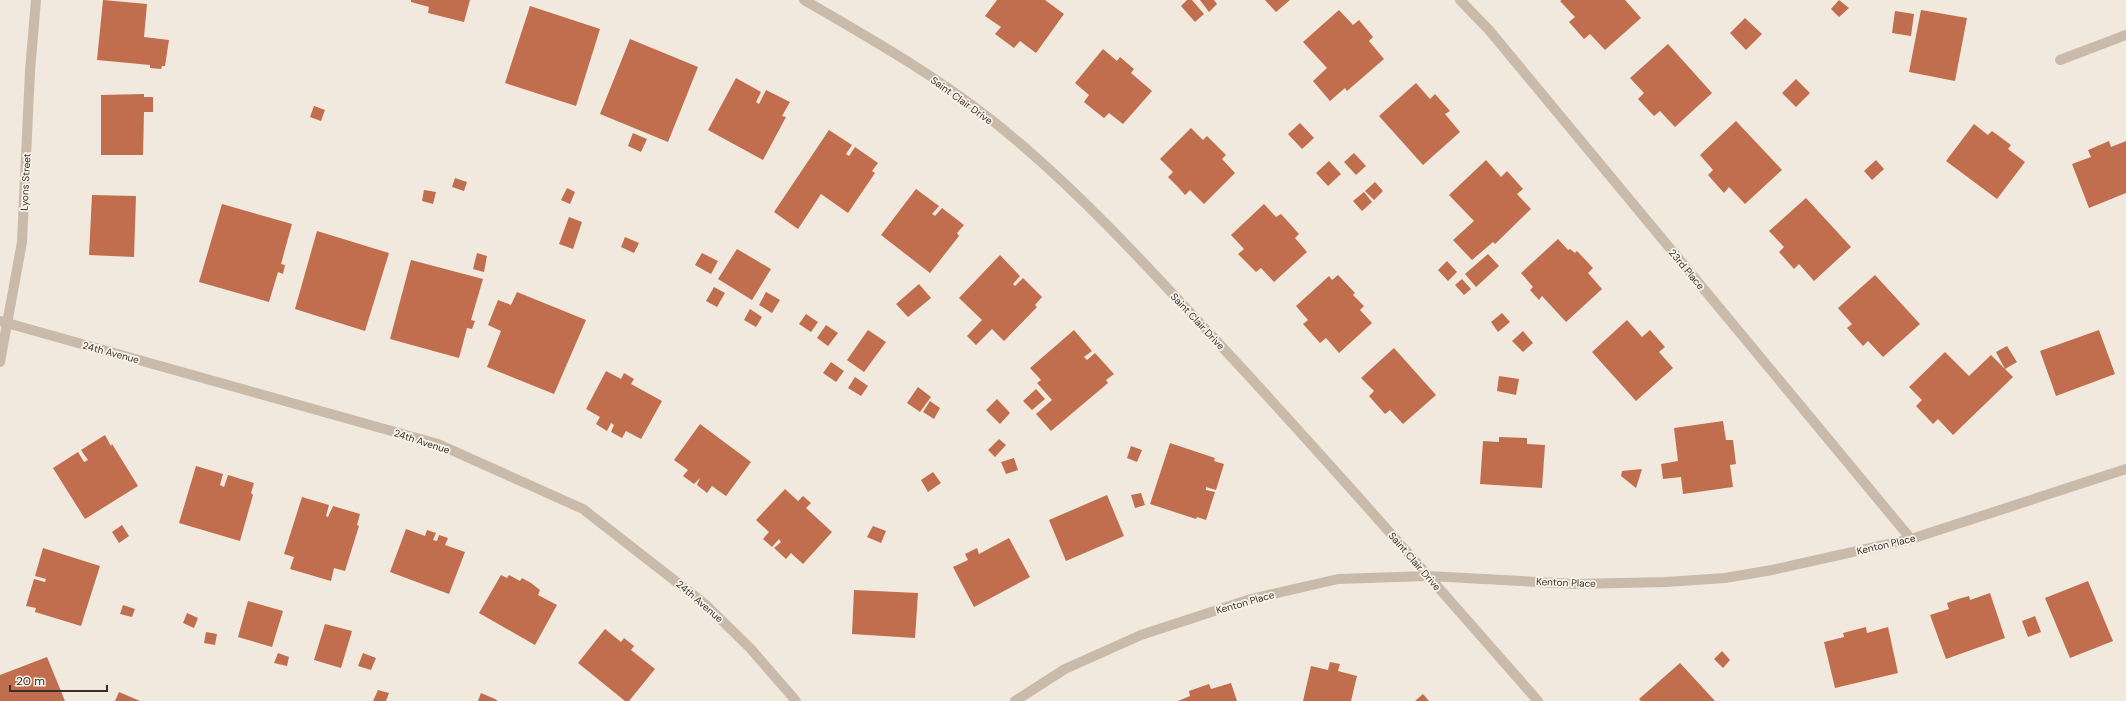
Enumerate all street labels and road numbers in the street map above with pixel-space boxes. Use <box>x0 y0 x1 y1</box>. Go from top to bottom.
street label: Saint Clair Drive <box>928 74 995 127</box>
street label: Lyons Street <box>18 153 33 211</box>
street label: 23rd Place <box>1666 246 1708 293</box>
street label: Saint Clair Drive <box>1168 290 1228 353</box>
street label: 24th Avenue <box>81 339 141 366</box>
street label: 24th Avenue <box>392 426 452 457</box>
street label: Saint Clair Drive <box>1386 529 1444 593</box>
street label: Kenton Place <box>1855 531 1917 558</box>
street label: Kenton Place <box>1536 575 1596 590</box>
street label: 24th Avenue <box>674 577 726 626</box>
street label: Kenton Place <box>1215 588 1276 617</box>

